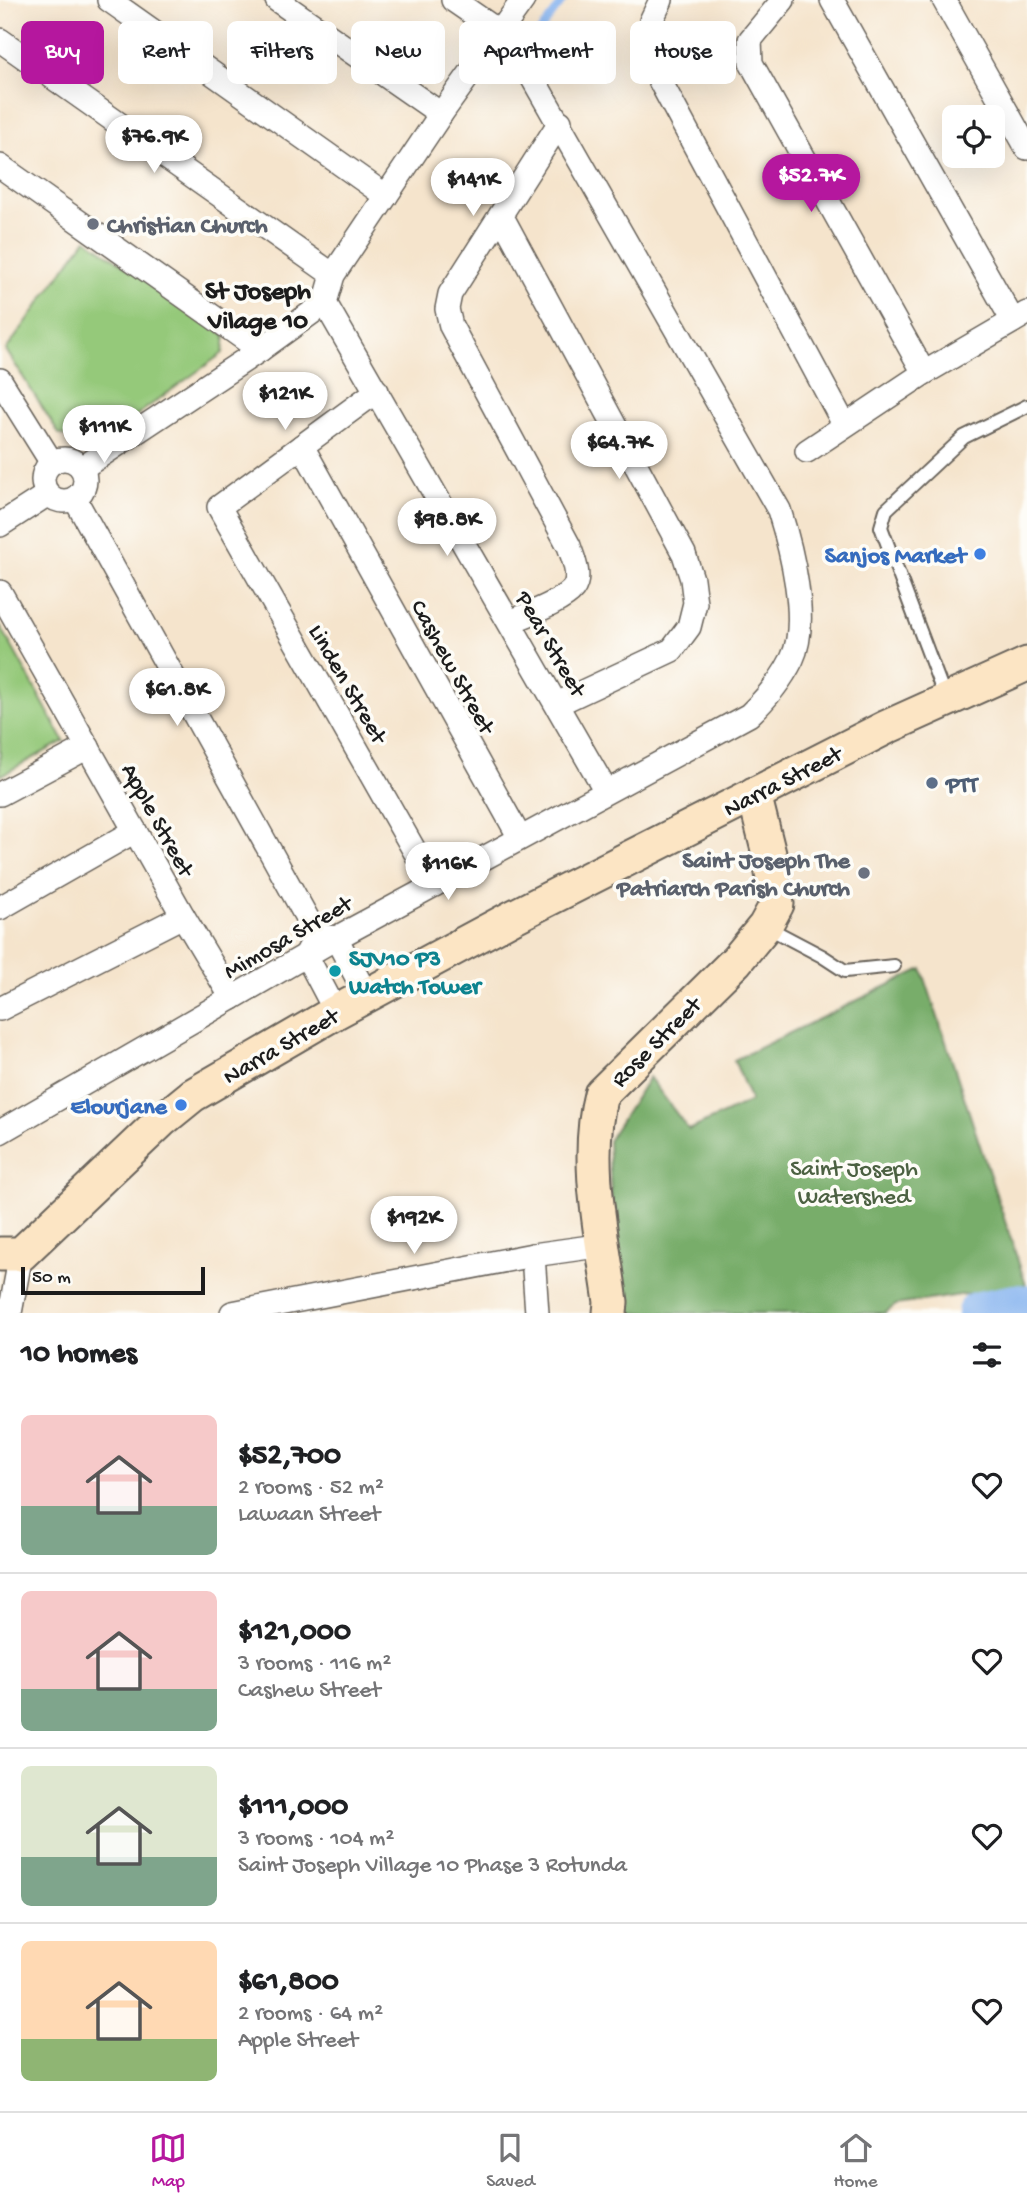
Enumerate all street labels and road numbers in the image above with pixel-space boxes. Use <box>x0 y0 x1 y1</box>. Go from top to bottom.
street label: Pear Street <box>507 586 592 705</box>
street label: Cashew Street <box>402 596 501 742</box>
street label: Linden Street <box>300 620 393 751</box>
street label: Narra Street <box>720 740 850 825</box>
street label: Apple Street <box>113 759 200 884</box>
street label: Mimosa Street <box>219 890 360 987</box>
street label: Rose Street <box>606 991 710 1095</box>
street label: Narra Street <box>219 1002 347 1093</box>

